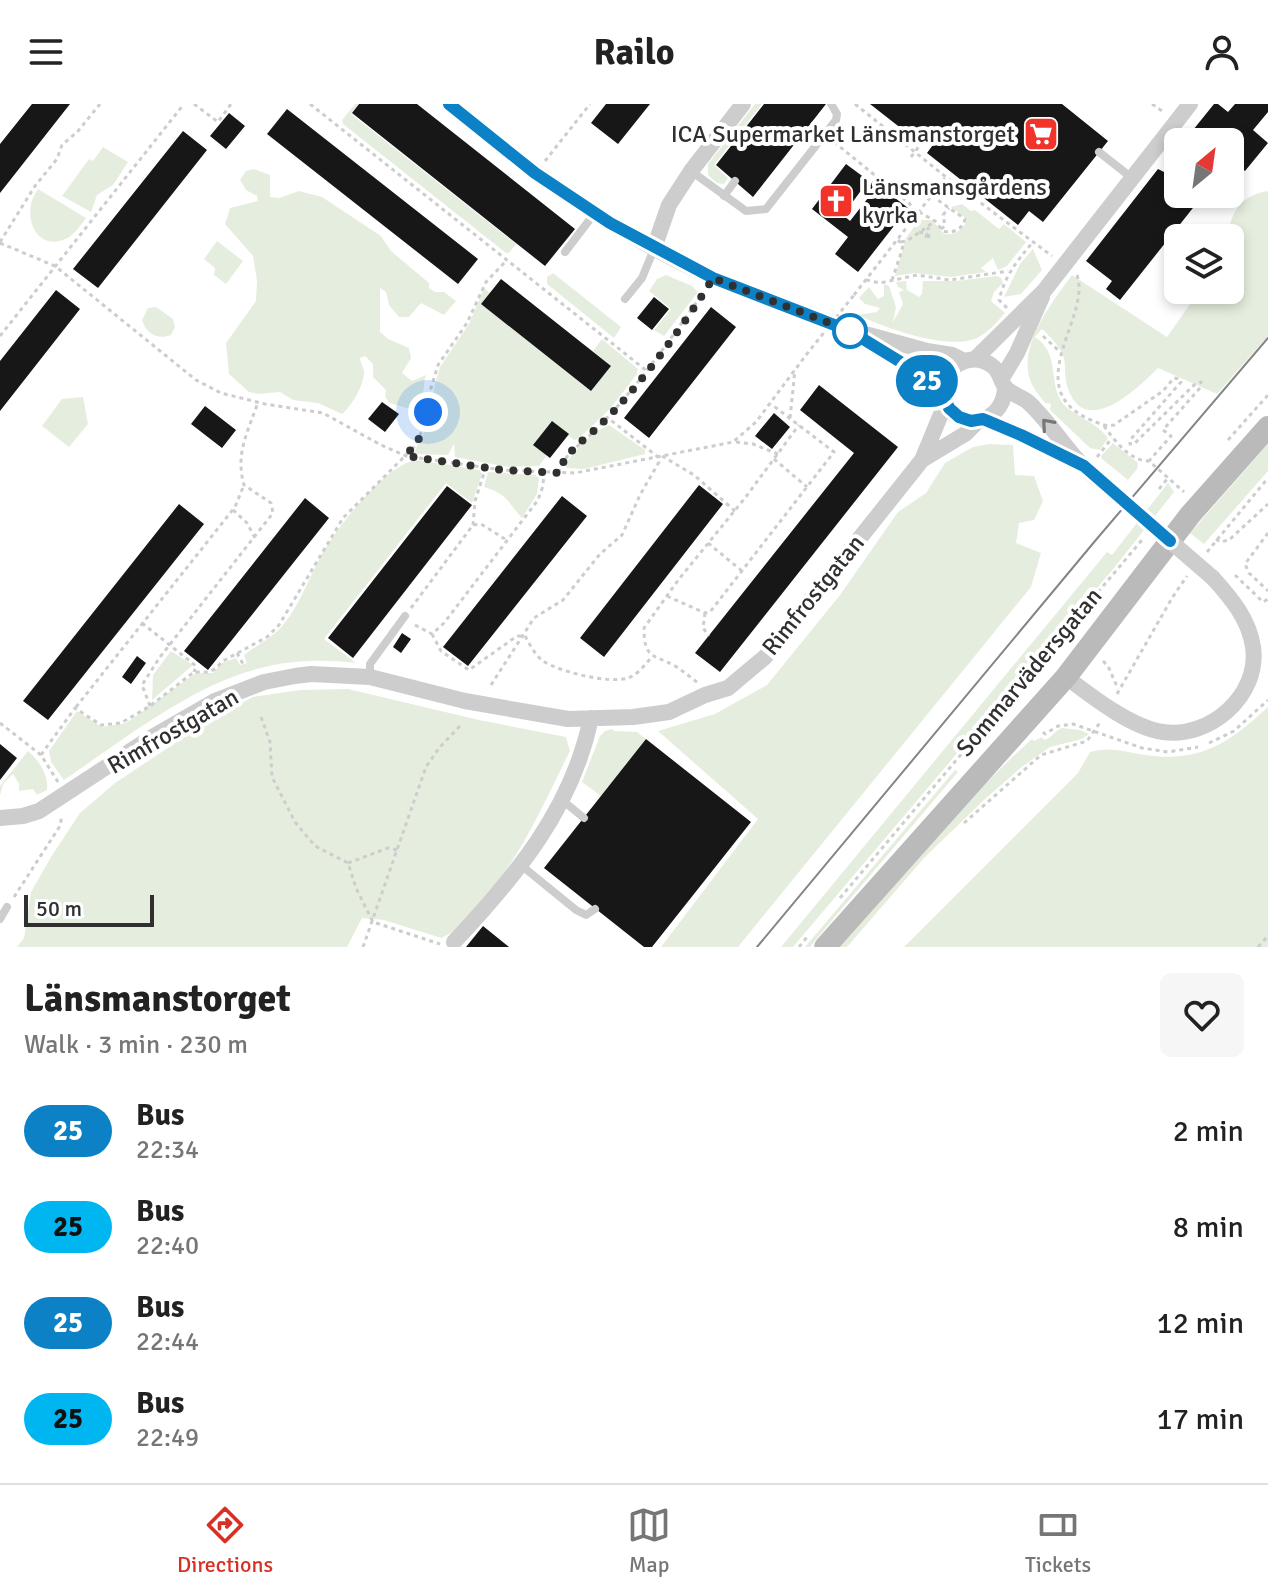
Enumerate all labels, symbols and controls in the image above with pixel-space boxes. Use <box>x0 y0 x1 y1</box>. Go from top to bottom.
icon: menu <box>24 30 68 74</box>
text: Railo <box>594 30 674 75</box>
icon: person <box>1200 30 1244 74</box>
supermarket icon: ICA Supermarket Länsmanstorget <box>1022 115 1060 153</box>
place label: ICA Supermarket Länsmanstorget <box>671 119 1015 149</box>
north arrow <box>1164 128 1244 208</box>
map controls <box>1164 128 1244 304</box>
place label: Länsmansgårdens kyrka <box>862 172 1047 230</box>
church icon: Länsmansgårdens kyrka <box>817 182 855 220</box>
button: layers <box>1164 224 1244 304</box>
unlabelled marker <box>833 314 867 348</box>
line badge: 25 <box>891 355 963 407</box>
text: 25 <box>912 364 942 398</box>
your location <box>408 392 448 432</box>
one-way arrow <box>1042 418 1057 433</box>
street label: Rimfrostgatan <box>755 529 871 661</box>
street label: Sommarvädersgatan <box>950 582 1108 762</box>
street label: Rimfrostgatan <box>102 681 244 781</box>
scale bar <box>24 891 154 927</box>
text: 50 m <box>36 895 82 922</box>
button: heart <box>1160 973 1244 1057</box>
text: Länsmanstorget <box>24 975 291 1022</box>
text: Walk · 3 min · 230 m <box>24 1029 248 1061</box>
text: Bus <box>136 1097 184 1134</box>
text: 2 min <box>1173 1113 1244 1150</box>
text: 25 <box>53 1114 83 1148</box>
text: 22:34 <box>136 1134 199 1166</box>
text: Bus <box>136 1193 184 1230</box>
text: 8 min <box>1173 1209 1244 1246</box>
text: 25 <box>53 1210 83 1244</box>
text: 22:40 <box>136 1230 199 1262</box>
text: Bus <box>136 1289 184 1326</box>
text: 12 min <box>1157 1305 1244 1342</box>
text: 25 <box>53 1306 83 1340</box>
text: 22:44 <box>136 1326 199 1358</box>
text: Bus <box>136 1385 184 1422</box>
text: 17 min <box>1157 1401 1244 1438</box>
text: 25 <box>53 1402 83 1436</box>
text: 22:49 <box>136 1422 199 1454</box>
tab: Directions <box>177 1503 273 1578</box>
tab: Map <box>627 1503 671 1578</box>
tab: Tickets <box>1025 1503 1091 1578</box>

